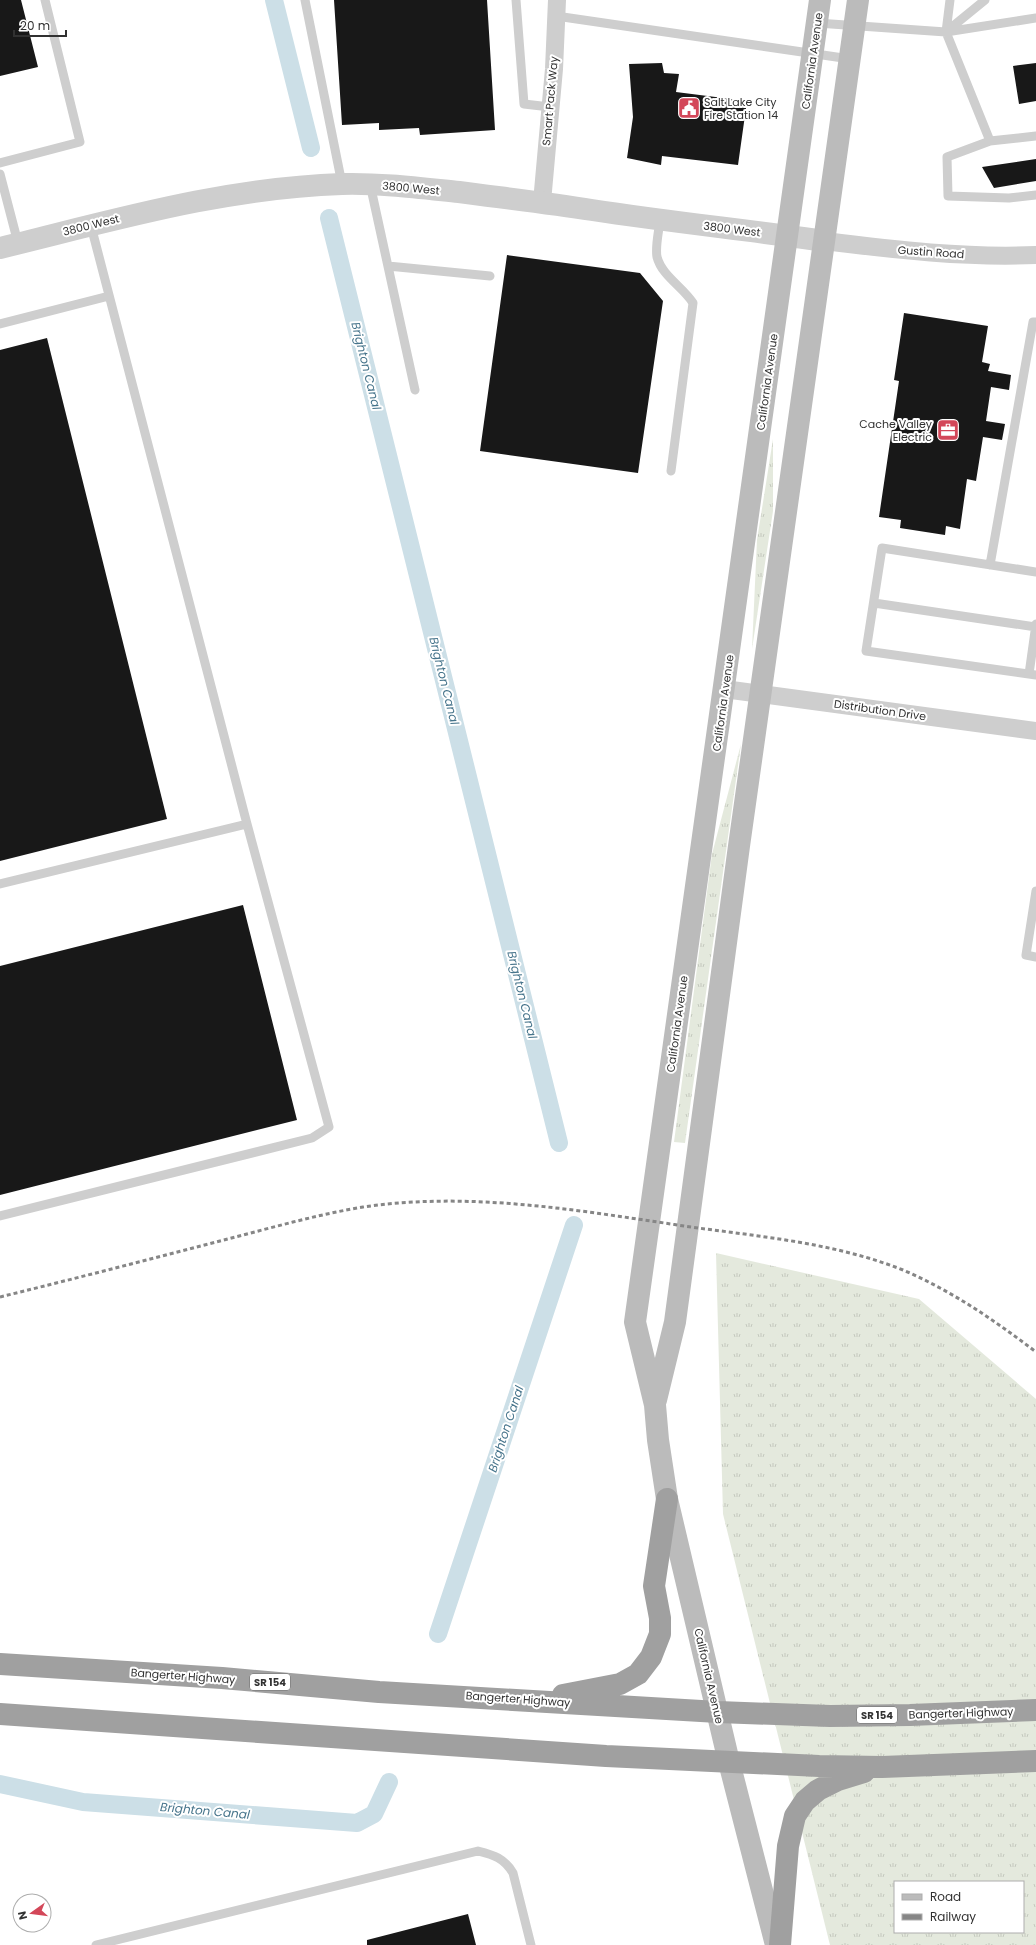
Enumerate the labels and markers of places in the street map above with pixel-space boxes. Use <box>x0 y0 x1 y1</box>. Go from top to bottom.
place label: Salt Lake City Fire Station 14 <box>704 94 778 123</box>
public building icon: Salt Lake City Fire Station 14 <box>676 95 702 121</box>
place label: Cache Valley Electric <box>859 416 933 445</box>
office icon: Cache Valley Electric <box>935 417 961 443</box>

